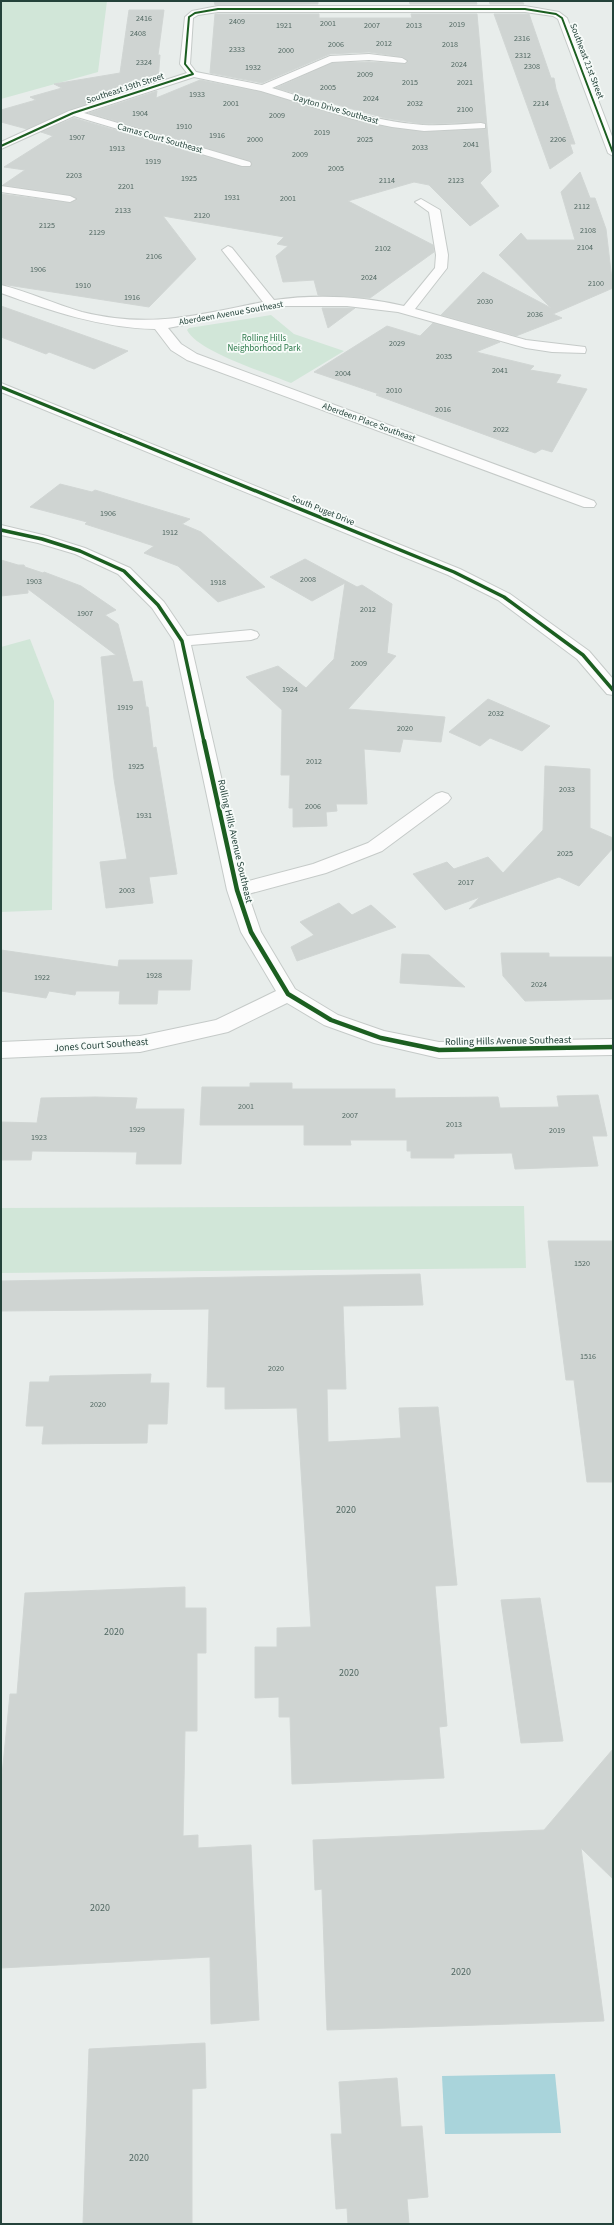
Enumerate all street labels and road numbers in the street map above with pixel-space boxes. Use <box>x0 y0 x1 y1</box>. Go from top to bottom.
street label: Southeast 21st Street <box>566 22 607 101</box>
street label: Southeast 19th Street <box>85 70 166 107</box>
street label: Dayton Drive Southeast <box>292 91 380 128</box>
street label: Camas Court Southeast <box>116 120 204 157</box>
street label: Aberdeen Avenue Southeast <box>178 298 284 329</box>
street label: Aberdeen Place Southeast <box>320 400 417 445</box>
street label: South Puget Drive <box>289 492 357 529</box>
street label: Rolling Hills Avenue Southeast <box>214 778 256 905</box>
street label: Rolling Hills Avenue Southeast <box>445 1033 572 1049</box>
street label: Jones Court Southeast <box>53 1035 149 1055</box>

